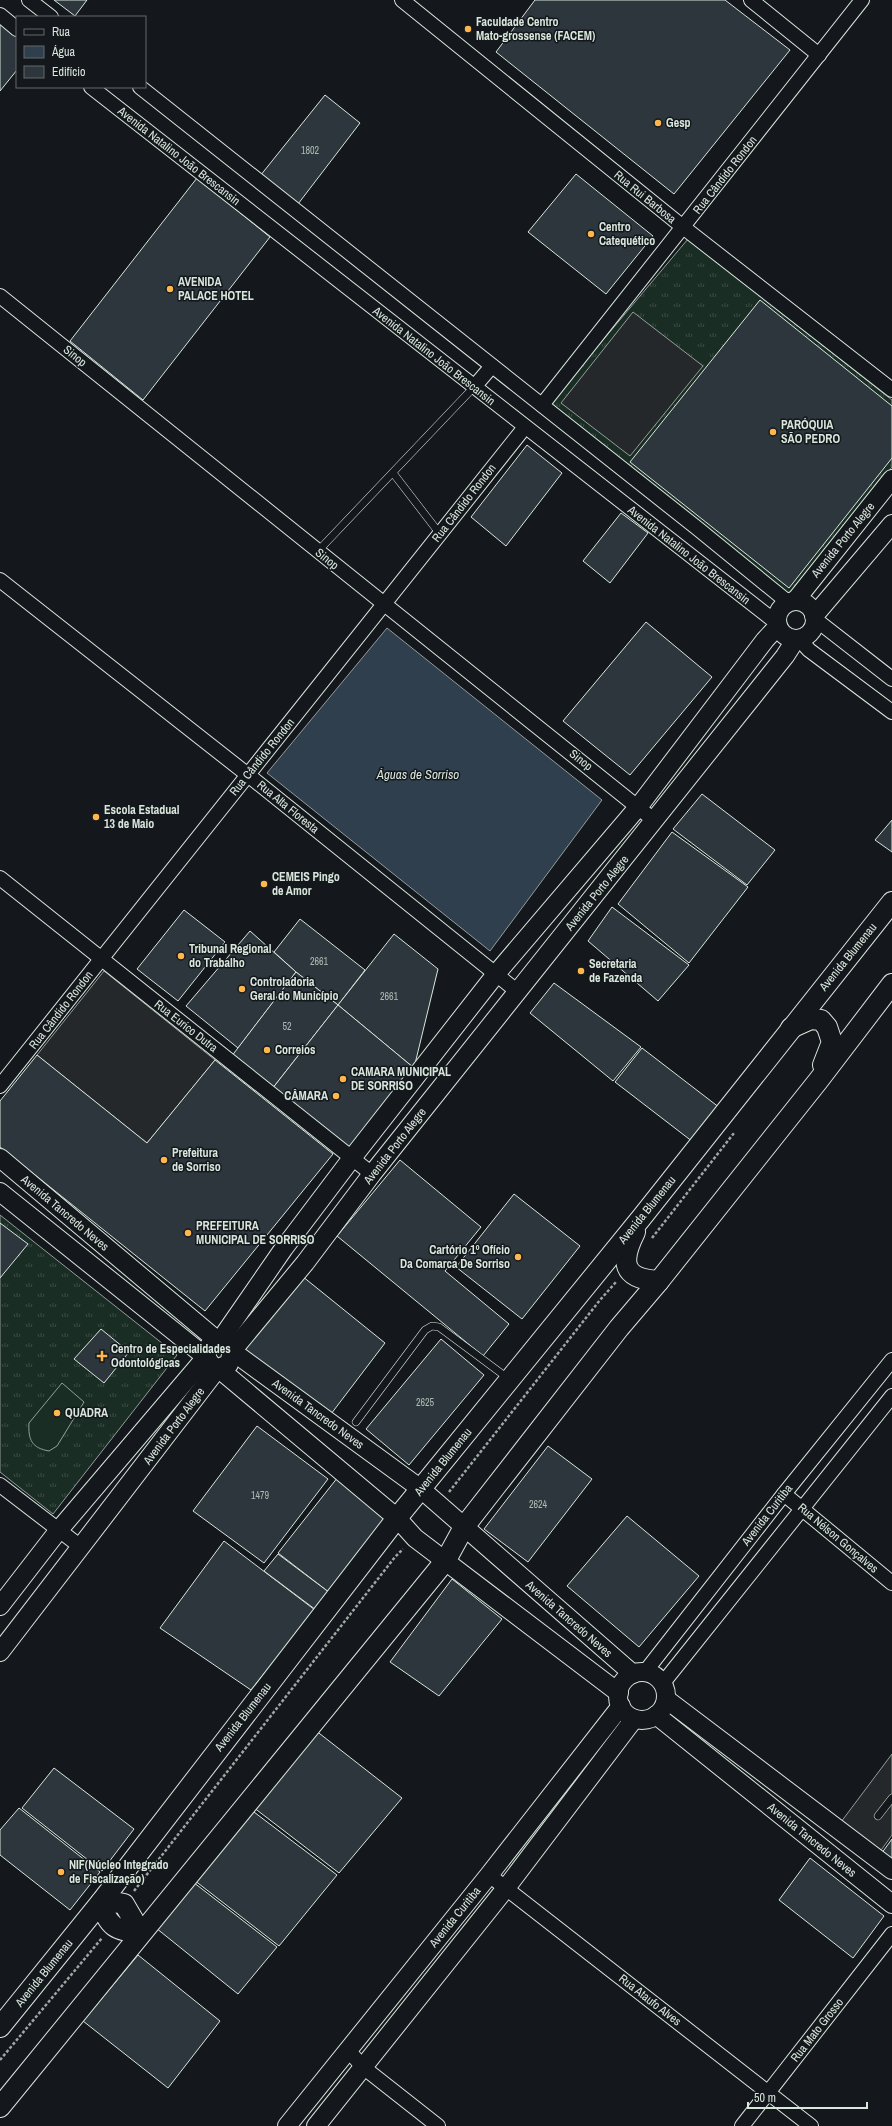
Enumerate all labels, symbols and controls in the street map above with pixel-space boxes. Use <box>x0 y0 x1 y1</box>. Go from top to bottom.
place label: Faculdade Centro Mato-grossense (FACEM) <box>476 14 595 44</box>
legend <box>16 16 146 88</box>
text: Rua <box>52 24 71 40</box>
marker: Faculdade Centro Mato-grossense (FACEM) <box>463 24 473 34</box>
text: Água <box>51 44 76 60</box>
text: Edifício <box>52 64 85 80</box>
street label: Avenida Natalino João Brescansin <box>114 102 244 209</box>
place label: Gesp <box>666 115 691 131</box>
marker: Gesp <box>653 118 663 128</box>
street label: Rua Cândido Rondon <box>689 133 761 217</box>
house number: 1802 <box>301 144 320 157</box>
street label: Rua Rui Barbosa <box>611 167 680 227</box>
place label: Centro Catequético <box>599 219 655 249</box>
marker: Centro Catequético <box>586 229 596 239</box>
place label: AVENIDA PALACE HOTEL <box>178 274 254 304</box>
marker: AVENIDA PALACE HOTEL <box>165 284 175 294</box>
street label: Avenida Natalino João Brescansin <box>369 302 499 409</box>
street label: Sinop <box>60 342 90 370</box>
place label: PARÓQUIA SÃO PEDRO <box>781 417 840 447</box>
marker: PARÓQUIA SÃO PEDRO <box>768 427 778 437</box>
street label: Rua Cândido Rondon <box>428 461 500 545</box>
street label: Avenida Porto Alegre <box>807 499 878 582</box>
street label: Avenida Natalino João Brescansin <box>624 501 754 608</box>
street label: Sinop <box>312 545 342 573</box>
street label: Rua Cândido Rondon <box>226 715 298 799</box>
street label: Sinop <box>566 746 596 774</box>
water label: Águas de Sorriso <box>376 766 459 783</box>
street label: Rua Alta Floresta <box>254 777 323 837</box>
place label: Escola Estadual 13 de Maio <box>104 802 180 832</box>
marker: Escola Estadual 13 de Maio <box>91 812 101 822</box>
street label: Avenida Porto Alegre <box>561 852 632 935</box>
place label: CEMEIS Pingo de Amor <box>272 869 340 899</box>
marker: CEMEIS Pingo de Amor <box>259 879 269 889</box>
street label: Avenida Blumenau <box>815 920 880 995</box>
place label: Tribunal Regional do Trabalho <box>189 941 272 971</box>
marker: Tribunal Regional do Trabalho <box>176 951 186 961</box>
house number: 2661 <box>310 955 329 968</box>
place label: Secretaria de Fazenda <box>589 956 643 986</box>
marker: Secretaria de Fazenda <box>576 966 586 976</box>
street label: Rua Cândido Rondon <box>25 968 97 1052</box>
place label: Controladoria Geral do Município <box>250 974 339 1004</box>
marker: Controladoria Geral do Município <box>237 984 247 994</box>
house number: 2661 <box>380 990 399 1003</box>
street label: Rua Eurico Dutra <box>151 996 221 1056</box>
house number: 52 <box>282 1020 292 1033</box>
place label: Correios <box>275 1042 316 1058</box>
marker: Correios <box>262 1045 272 1055</box>
place label: CAMARA MUNICIPAL DE SORRISO <box>351 1064 451 1094</box>
marker: CAMARA MUNICIPAL DE SORRISO <box>338 1074 348 1084</box>
place label: CÂMARA <box>284 1088 329 1104</box>
marker: CÂMARA <box>331 1091 341 1101</box>
street label: Avenida Porto Alegre <box>360 1104 430 1188</box>
place label: Prefeitura de Sorriso <box>172 1145 221 1175</box>
marker: Prefeitura de Sorriso <box>159 1155 169 1165</box>
street label: Avenida Tancredo Neves <box>17 1171 112 1254</box>
street label: Avenida Blumenau <box>614 1173 679 1248</box>
place label: PREFEITURA MUNICIPAL DE SORRISO <box>196 1218 315 1248</box>
marker: PREFEITURA MUNICIPAL DE SORRISO <box>183 1228 193 1238</box>
place label: Cartório 1º Ofício Da Comarca De Sorriso <box>400 1242 510 1272</box>
marker: Cartório 1º Ofício Da Comarca De Sorriso <box>513 1252 523 1262</box>
place label: Centro de Especialidades Odontológicas <box>111 1341 231 1371</box>
marker: Centro de Especialidades Odontológicas <box>96 1350 108 1362</box>
street label: Avenida Tancredo Neves <box>268 1375 367 1453</box>
street label: Avenida Porto Alegre <box>139 1384 208 1469</box>
house number: 2625 <box>416 1396 435 1409</box>
place label: QUADRA <box>65 1405 109 1421</box>
marker: QUADRA <box>52 1408 62 1418</box>
street label: Avenida Blumenau <box>410 1425 475 1500</box>
street label: Avenida Curitiba <box>737 1481 796 1550</box>
house number: 1479 <box>251 1489 270 1502</box>
house number: 2624 <box>529 1498 548 1511</box>
street label: Rua Nélson Gonçalves <box>794 1500 882 1577</box>
street label: Avenida Tancredo Neves <box>522 1576 616 1661</box>
street label: Avenida Blumenau <box>211 1679 275 1755</box>
street label: Avenida Tancredo Neves <box>764 1799 860 1881</box>
place label: NIF(Núcleo Integrado de Fiscalização) <box>69 1857 169 1887</box>
marker: NIF(Núcleo Integrado de Fiscalização) <box>56 1867 66 1877</box>
street label: Avenida Curitiba <box>425 1883 485 1951</box>
street label: Avenida Blumenau <box>11 1936 76 2011</box>
street label: Rua Ataufo Alves <box>616 1971 685 2029</box>
street label: Rua Mato Grosso <box>787 1995 847 2065</box>
scale bar <box>748 2084 867 2110</box>
text: 50 m <box>754 2090 776 2106</box>

